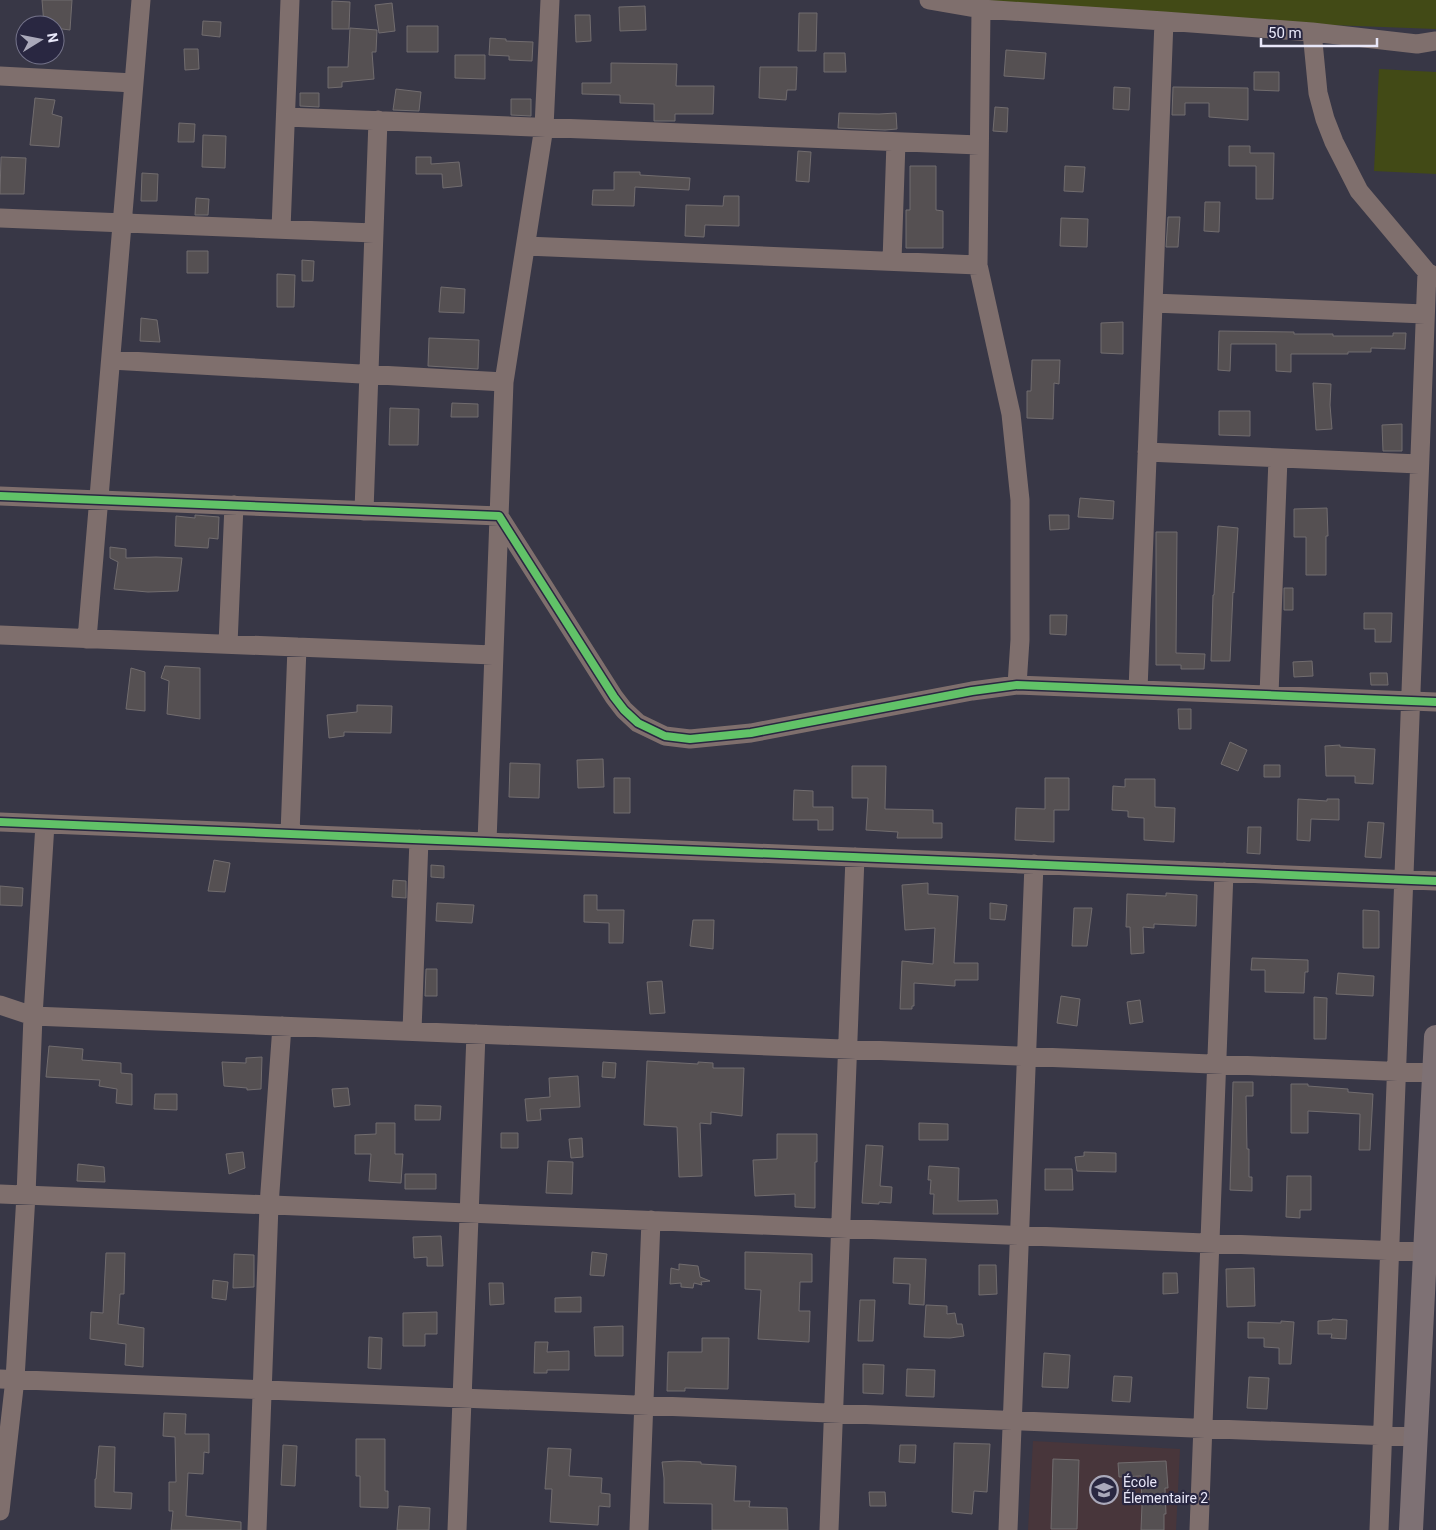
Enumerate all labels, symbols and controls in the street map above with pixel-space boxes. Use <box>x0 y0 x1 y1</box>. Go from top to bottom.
north arrow <box>15 15 65 65</box>
scale bar <box>1261 15 1377 47</box>
text: 50 m <box>1268 24 1302 42</box>
text: N <box>44 31 62 44</box>
place label: École Élementaire 2 <box>1123 1473 1208 1506</box>
school or university icon: École Élementaire 2 <box>1089 1475 1119 1505</box>

